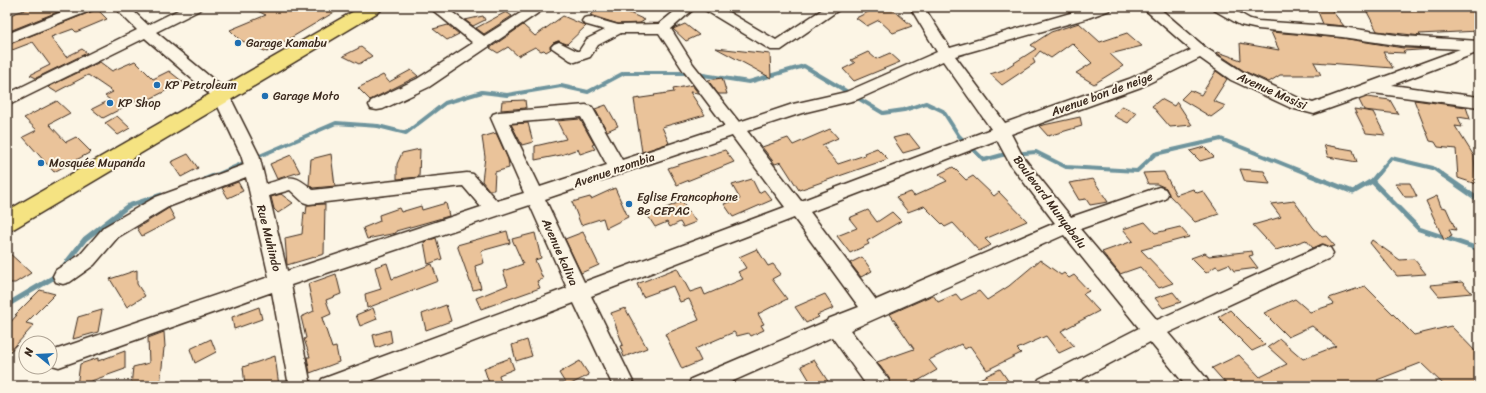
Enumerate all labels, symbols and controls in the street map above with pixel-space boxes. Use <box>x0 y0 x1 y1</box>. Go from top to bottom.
place label: Garage Kamabu <box>246 32 328 54</box>
marker: Garage Kamabu <box>233 38 243 48</box>
street label: Avenue bon de neige <box>1047 65 1156 123</box>
street label: Avenue Masisi <box>1233 65 1311 116</box>
place label: KP Petroleum <box>165 74 237 96</box>
marker: KP Petroleum <box>152 80 162 90</box>
place label: Garage Moto <box>273 85 339 107</box>
marker: Garage Moto <box>260 91 270 101</box>
place label: KP Shop <box>118 92 161 114</box>
marker: KP Shop <box>105 98 115 108</box>
street label: Avenue nzombia <box>569 146 658 195</box>
street label: Boulevard Munyabelu <box>1007 150 1093 254</box>
place label: Mosquée Mupanda <box>49 152 145 174</box>
marker: Mosquée Mupanda <box>36 158 46 168</box>
place label: Eglise Francophone 8e CEPAC <box>637 186 738 222</box>
marker: Eglise Francophone 8e CEPAC <box>624 199 634 209</box>
street label: Rue Muhindo <box>250 202 288 274</box>
street label: Avenue kaliva <box>535 214 585 289</box>
north arrow <box>18 335 58 375</box>
text: N <box>18 345 39 360</box>

